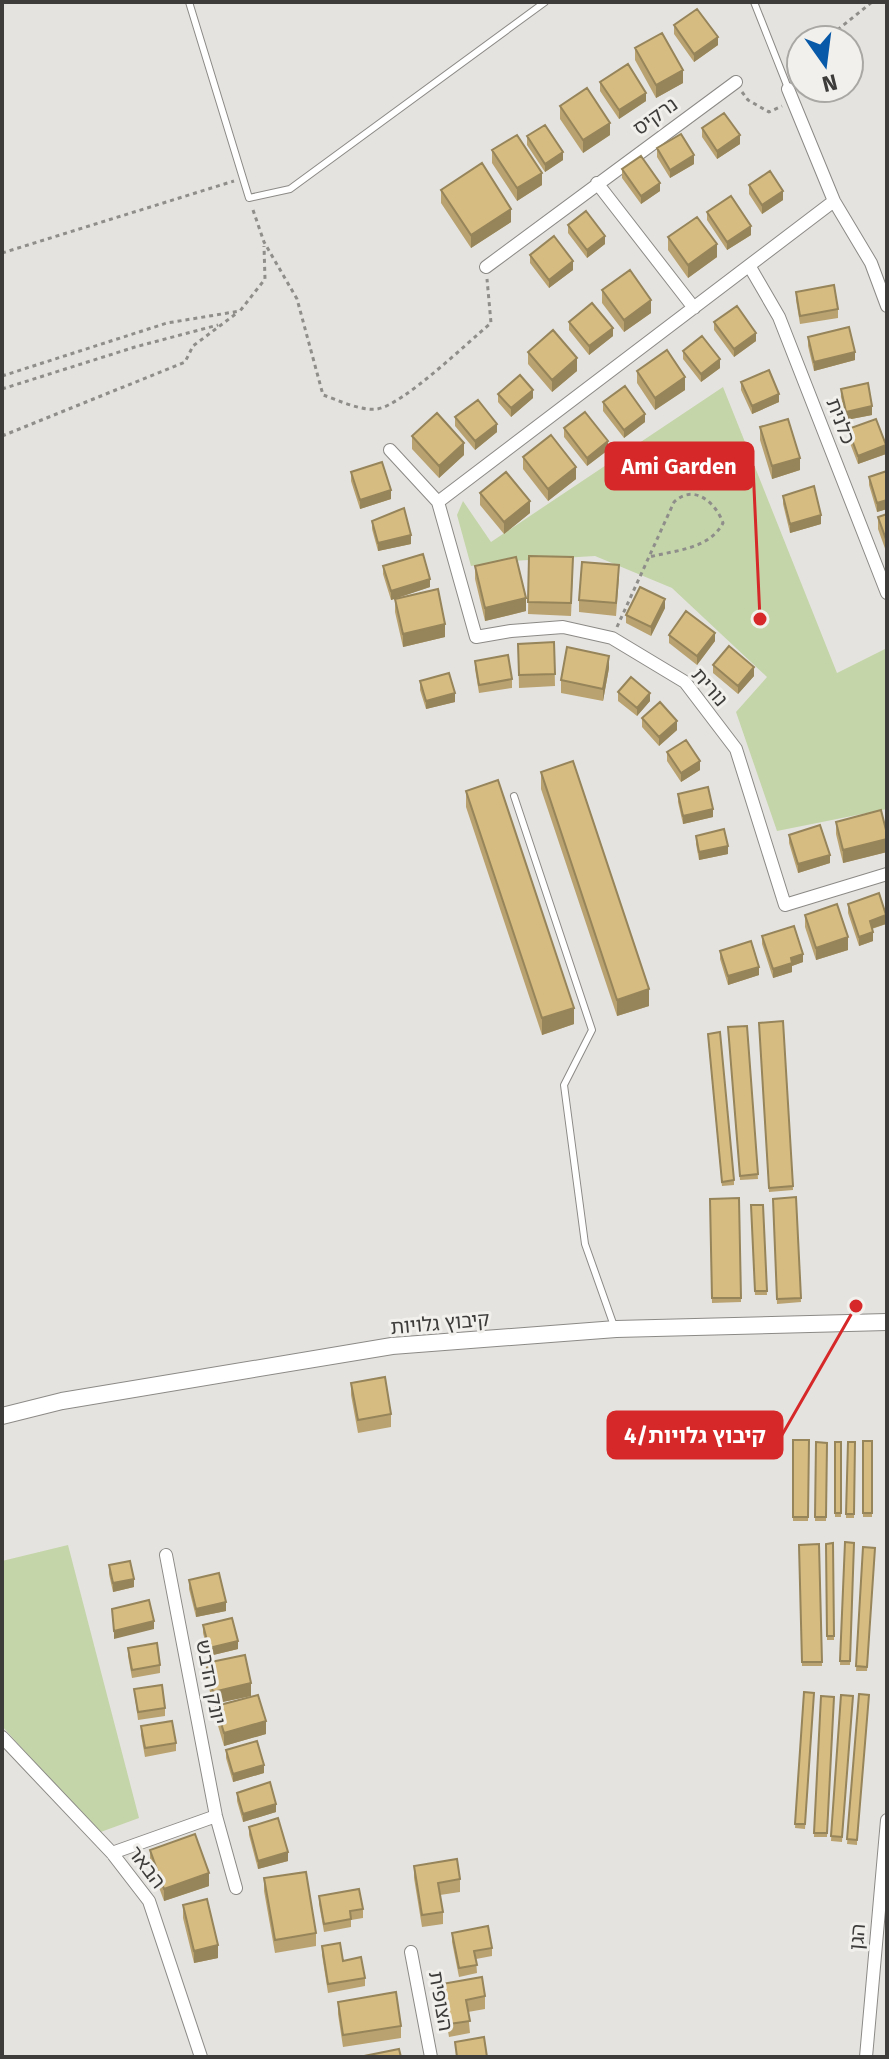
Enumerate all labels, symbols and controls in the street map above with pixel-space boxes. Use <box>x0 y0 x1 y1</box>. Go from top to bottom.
north arrow <box>785 24 865 104</box>
text: N <box>819 68 840 98</box>
street label: נרקיס <box>628 92 682 140</box>
street label: כלנית <box>821 395 861 447</box>
callout: Ami Garden <box>606 443 753 489</box>
text: Ami Garden <box>620 453 737 480</box>
street label: נורית <box>687 663 733 711</box>
street label: קיבוץ גלויות <box>389 1307 491 1339</box>
callout: קיבוץ גלויות/4 <box>608 1412 782 1458</box>
text: קיבוץ גלויות/4 <box>624 1422 766 1449</box>
street label: יונק הדבש <box>191 1638 231 1726</box>
street label: הבאר <box>123 1841 171 1893</box>
street label: הגן <box>844 1923 870 1951</box>
street label: הצופית <box>424 1969 458 2033</box>

